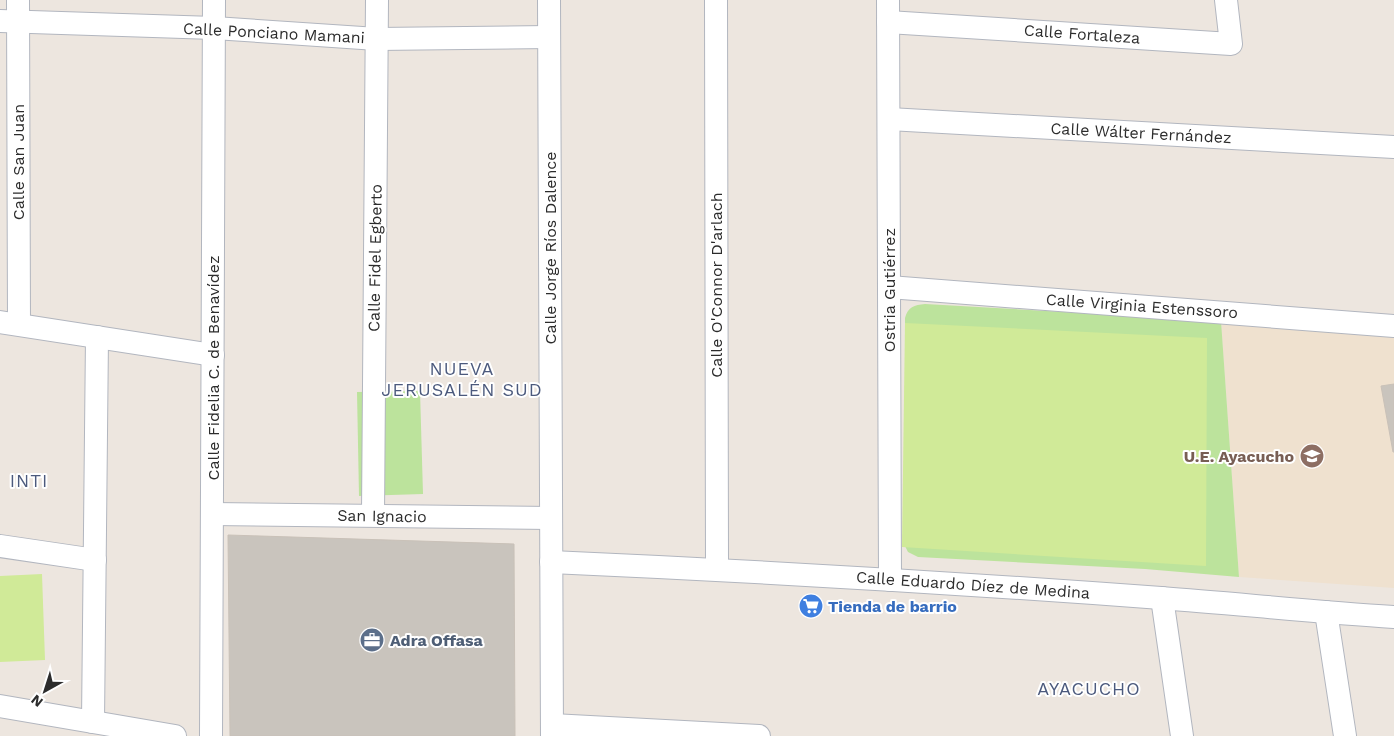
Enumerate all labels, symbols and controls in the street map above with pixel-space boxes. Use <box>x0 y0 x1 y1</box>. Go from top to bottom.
street label: Calle Ponciano Mamani <box>183 19 365 47</box>
street label: Calle Fortaleza <box>1023 20 1141 48</box>
street label: Calle San Juan <box>9 104 28 220</box>
street label: Calle Wálter Fernández <box>1050 119 1232 147</box>
street label: Calle Jorge Ríos Dalence <box>541 151 560 345</box>
street label: Calle Fidel Egberto <box>364 184 386 332</box>
street label: Calle O'Connor D'arlach <box>707 192 726 378</box>
street label: Ostria Gutiérrez <box>880 228 899 352</box>
street label: Calle Fidelia C. de Benavídez <box>204 255 223 481</box>
street label: Calle Virginia Estenssoro <box>1045 290 1239 322</box>
district label: NUEVA JERUSALÉN SUD <box>381 358 543 400</box>
school or university icon: U.E. Ayacucho <box>1299 443 1325 469</box>
place label: U.E. Ayacucho <box>1184 447 1294 466</box>
district label: INTI <box>10 470 48 491</box>
street label: San Ignacio <box>337 506 427 526</box>
street label: Calle Eduardo Díez de Medina <box>855 567 1091 603</box>
supermarket icon: Tienda de barrio <box>798 593 824 619</box>
place label: Tienda de barrio <box>828 597 957 616</box>
office icon: Adra Offasa <box>359 627 385 653</box>
place label: Adra Offasa <box>390 631 484 650</box>
north arrow <box>20 666 70 716</box>
district label: AYACUCHO <box>1037 678 1141 699</box>
text: N <box>28 692 46 711</box>

